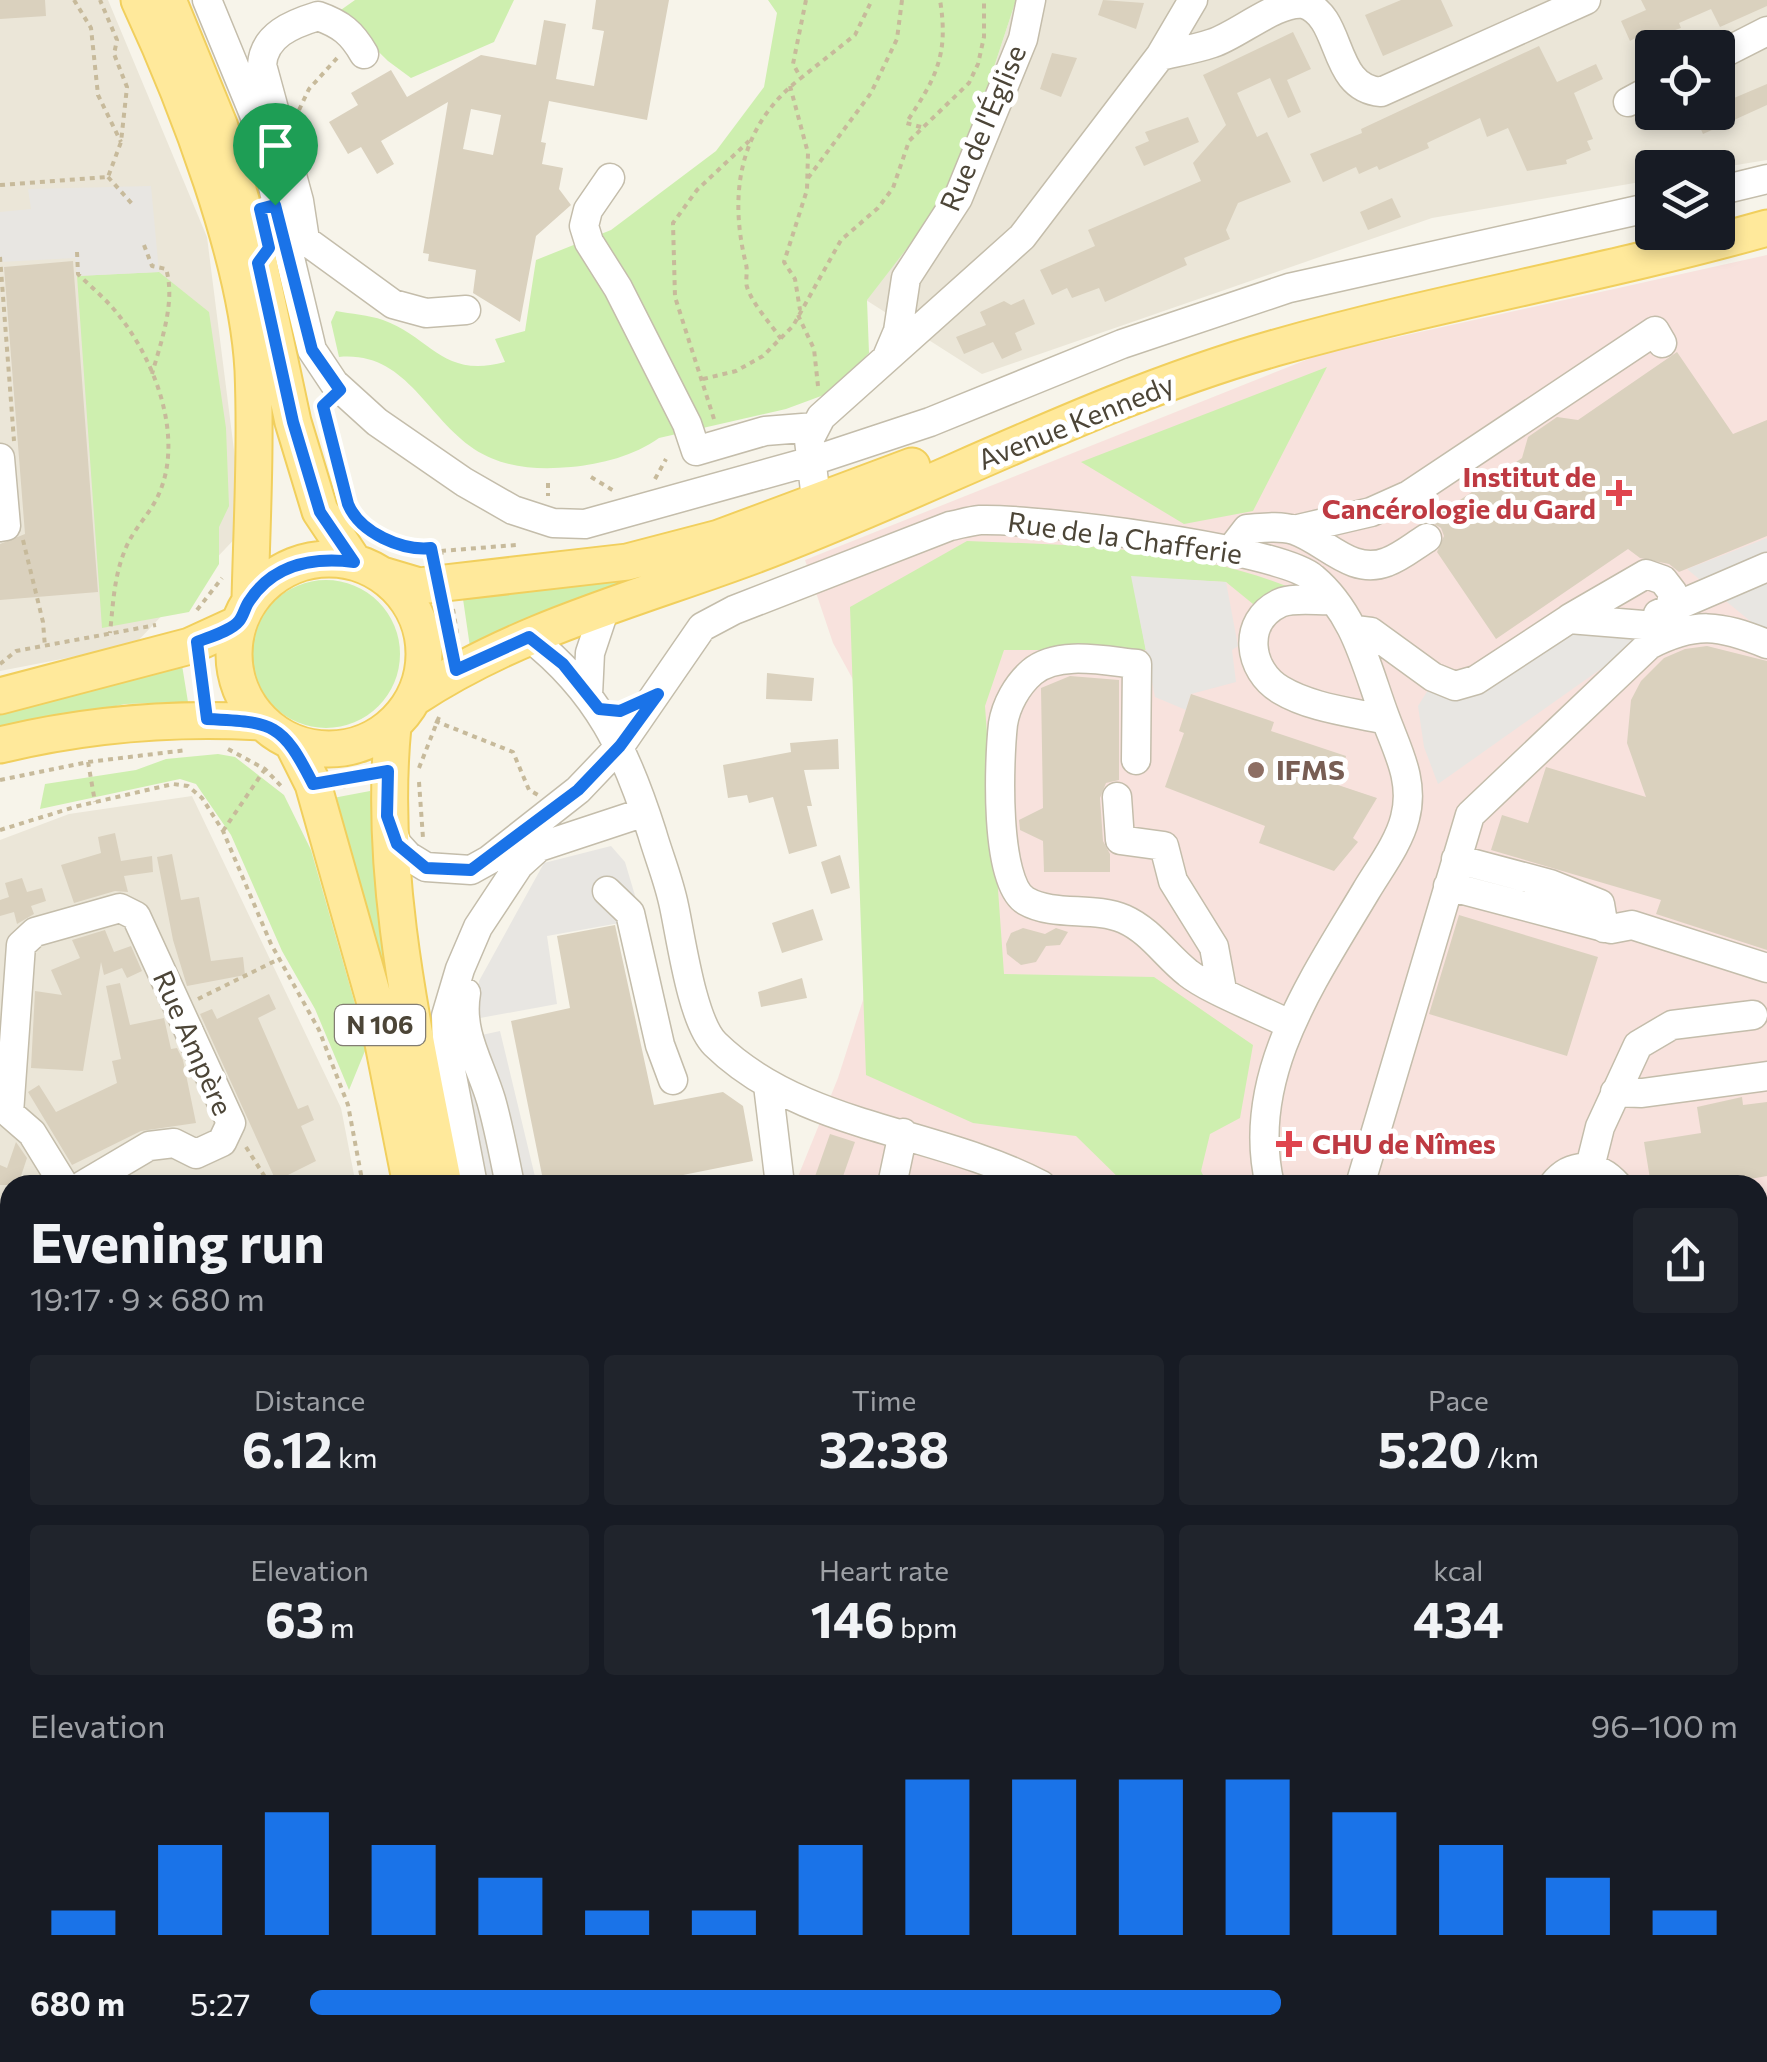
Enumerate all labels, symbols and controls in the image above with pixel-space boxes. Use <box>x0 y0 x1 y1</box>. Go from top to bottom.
map controls <box>1635 30 1735 250</box>
button: locate <box>1635 30 1735 130</box>
street label: Rue de l'Église <box>932 39 1032 216</box>
pin <box>233 103 318 206</box>
icon: arrive <box>248 118 303 173</box>
button: layers <box>1635 150 1735 250</box>
street label: Avenue Kennedy <box>972 366 1179 476</box>
place label: Institut de Cancérologie du Gard <box>1322 459 1596 525</box>
marker: Institut de Cancérologie du Gard <box>1606 480 1632 506</box>
street label: Rue de la Chafferie <box>1006 504 1245 570</box>
place label: IFMS <box>1276 752 1345 786</box>
marker: IFMS <box>1245 759 1267 781</box>
street label: Rue Ampère <box>147 965 241 1120</box>
road number: N 106 <box>335 1005 425 1045</box>
place label: CHU de Nîmes <box>1312 1126 1496 1160</box>
marker: CHU de Nîmes <box>1276 1131 1302 1157</box>
text: Evening run <box>30 1207 325 1274</box>
button: share <box>1633 1208 1738 1313</box>
text: 19:17 · 9 × 680 m <box>30 1278 265 1318</box>
text: Distance <box>254 1383 365 1417</box>
text: Time <box>852 1383 916 1417</box>
text: Pace <box>1428 1383 1489 1417</box>
text: 6.12 <box>242 1417 333 1478</box>
text: 32:38 <box>819 1417 949 1478</box>
text: 5:20 <box>1378 1417 1481 1478</box>
text: km <box>333 1440 378 1474</box>
text: /km <box>1481 1440 1539 1474</box>
text: Elevation <box>251 1553 369 1587</box>
text: Heart rate <box>819 1553 949 1587</box>
text: kcal <box>1433 1553 1483 1587</box>
text: 63 <box>265 1587 325 1648</box>
text: 146 <box>810 1587 895 1648</box>
text: 434 <box>1413 1587 1504 1648</box>
text: m <box>325 1610 354 1644</box>
text: bpm <box>895 1610 958 1644</box>
text: Elevation <box>30 1705 165 1745</box>
text: 96–100 m <box>1591 1705 1738 1745</box>
text: 680 m <box>30 1983 125 2023</box>
text: 5:27 <box>190 1983 251 2023</box>

